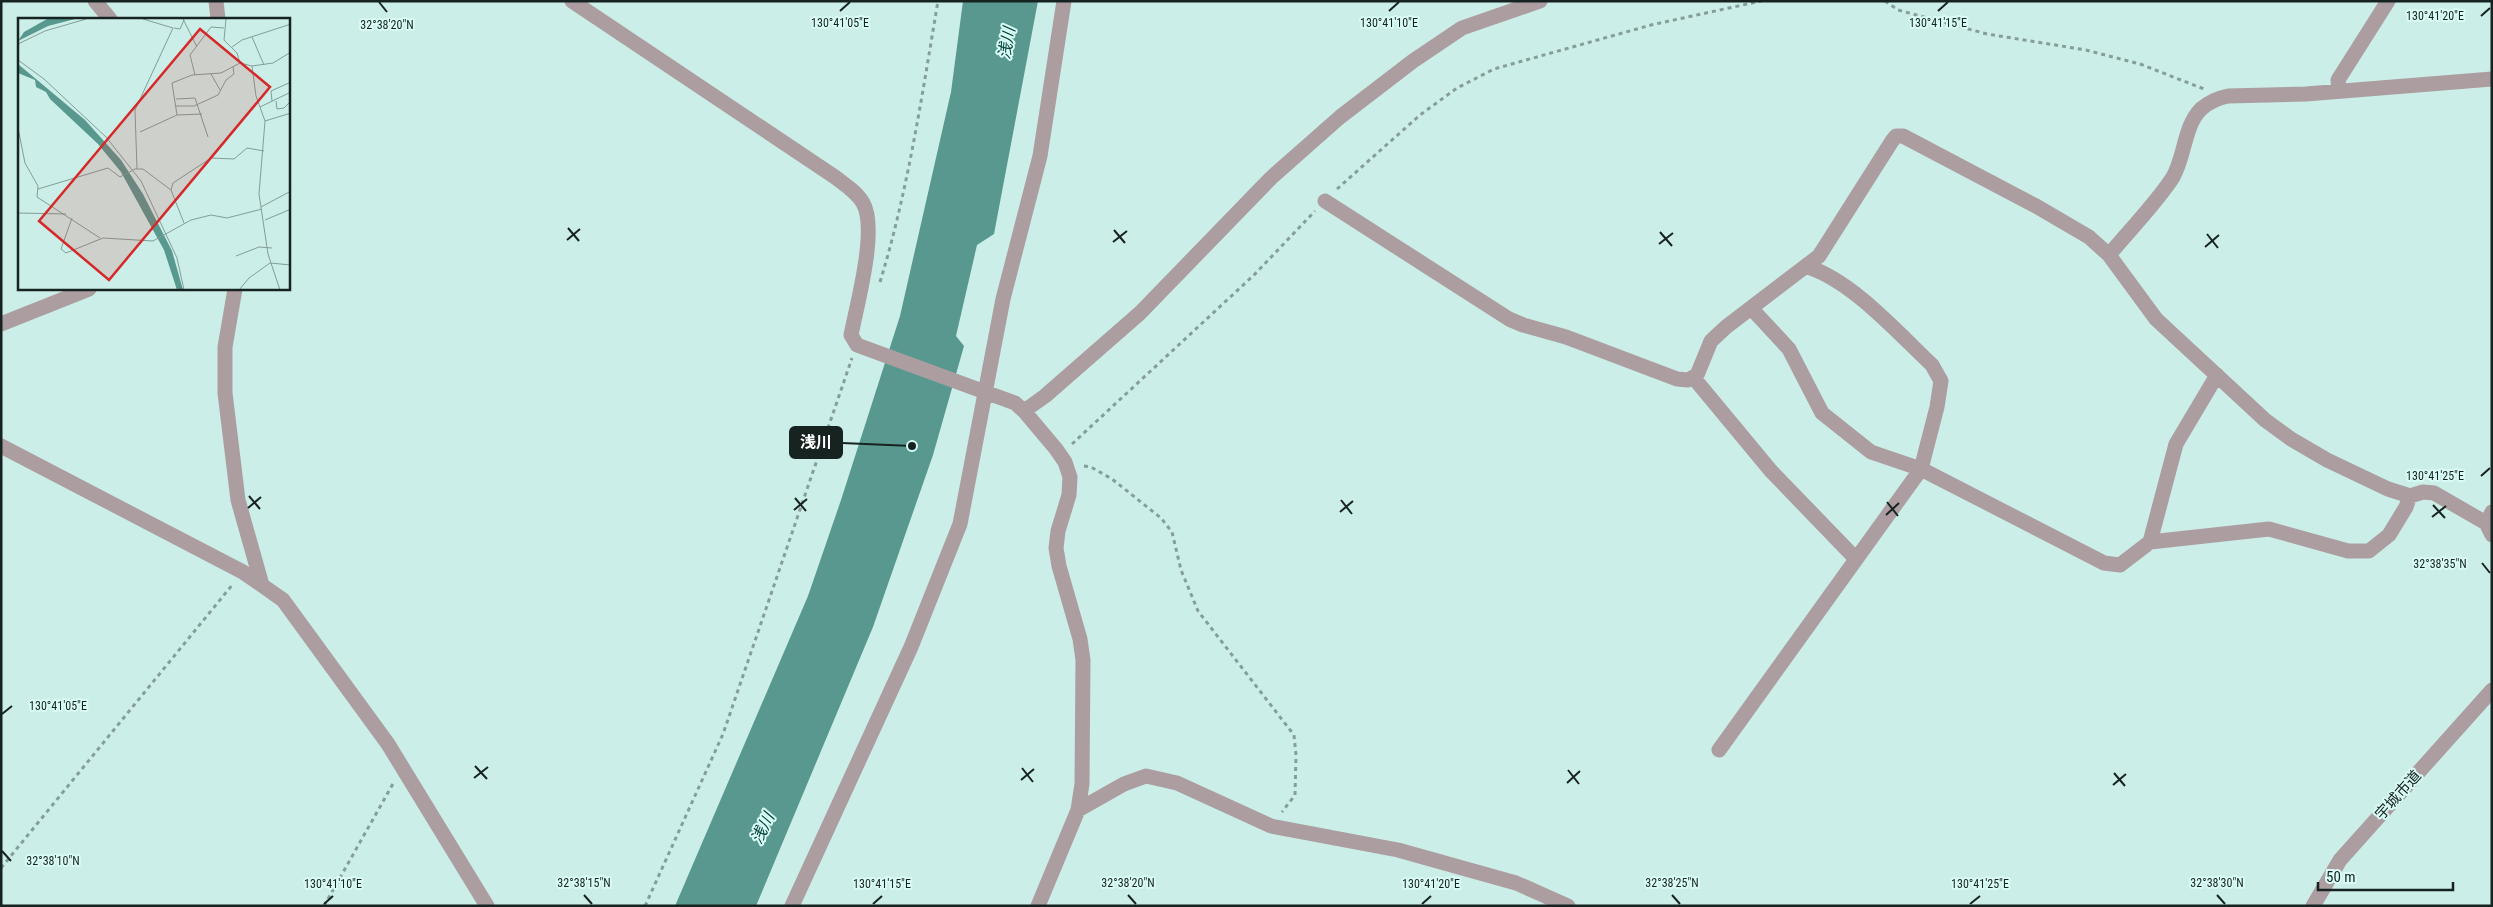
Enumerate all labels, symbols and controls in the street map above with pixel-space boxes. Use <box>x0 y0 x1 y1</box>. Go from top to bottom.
text: 130°41'20"E <box>2406 9 2464 23</box>
text: 130°41'05"E <box>811 16 869 30</box>
text: 130°41'10"E <box>1360 16 1418 30</box>
text: 130°41'15"E <box>1909 16 1967 30</box>
inset map <box>18 18 290 290</box>
text: 32°38'20"N <box>360 18 414 32</box>
water label: 浅川 <box>994 24 1019 61</box>
callout: 浅川 <box>790 427 842 458</box>
text: 浅川 <box>800 433 832 452</box>
text: 130°41'25"E <box>2406 469 2464 483</box>
text: 32°38'35"N <box>2413 557 2467 571</box>
text: 130°41'05"E <box>29 699 87 713</box>
street label: 宇城市道 <box>2371 767 2425 823</box>
water label: 浅川 <box>747 808 779 847</box>
text: 32°38'10"N <box>26 854 80 868</box>
scale bar <box>2318 860 2453 892</box>
text: 50 m <box>2326 868 2356 886</box>
text: 32°38'15"N <box>557 876 611 890</box>
text: 32°38'20"N <box>1101 876 1155 890</box>
text: 32°38'25"N <box>1645 876 1699 890</box>
text: 32°38'30"N <box>2190 876 2244 890</box>
text: 130°41'10"E <box>304 877 362 891</box>
text: 130°41'15"E <box>853 877 911 891</box>
text: 130°41'20"E <box>1402 877 1460 891</box>
text: 130°41'25"E <box>1951 877 2009 891</box>

